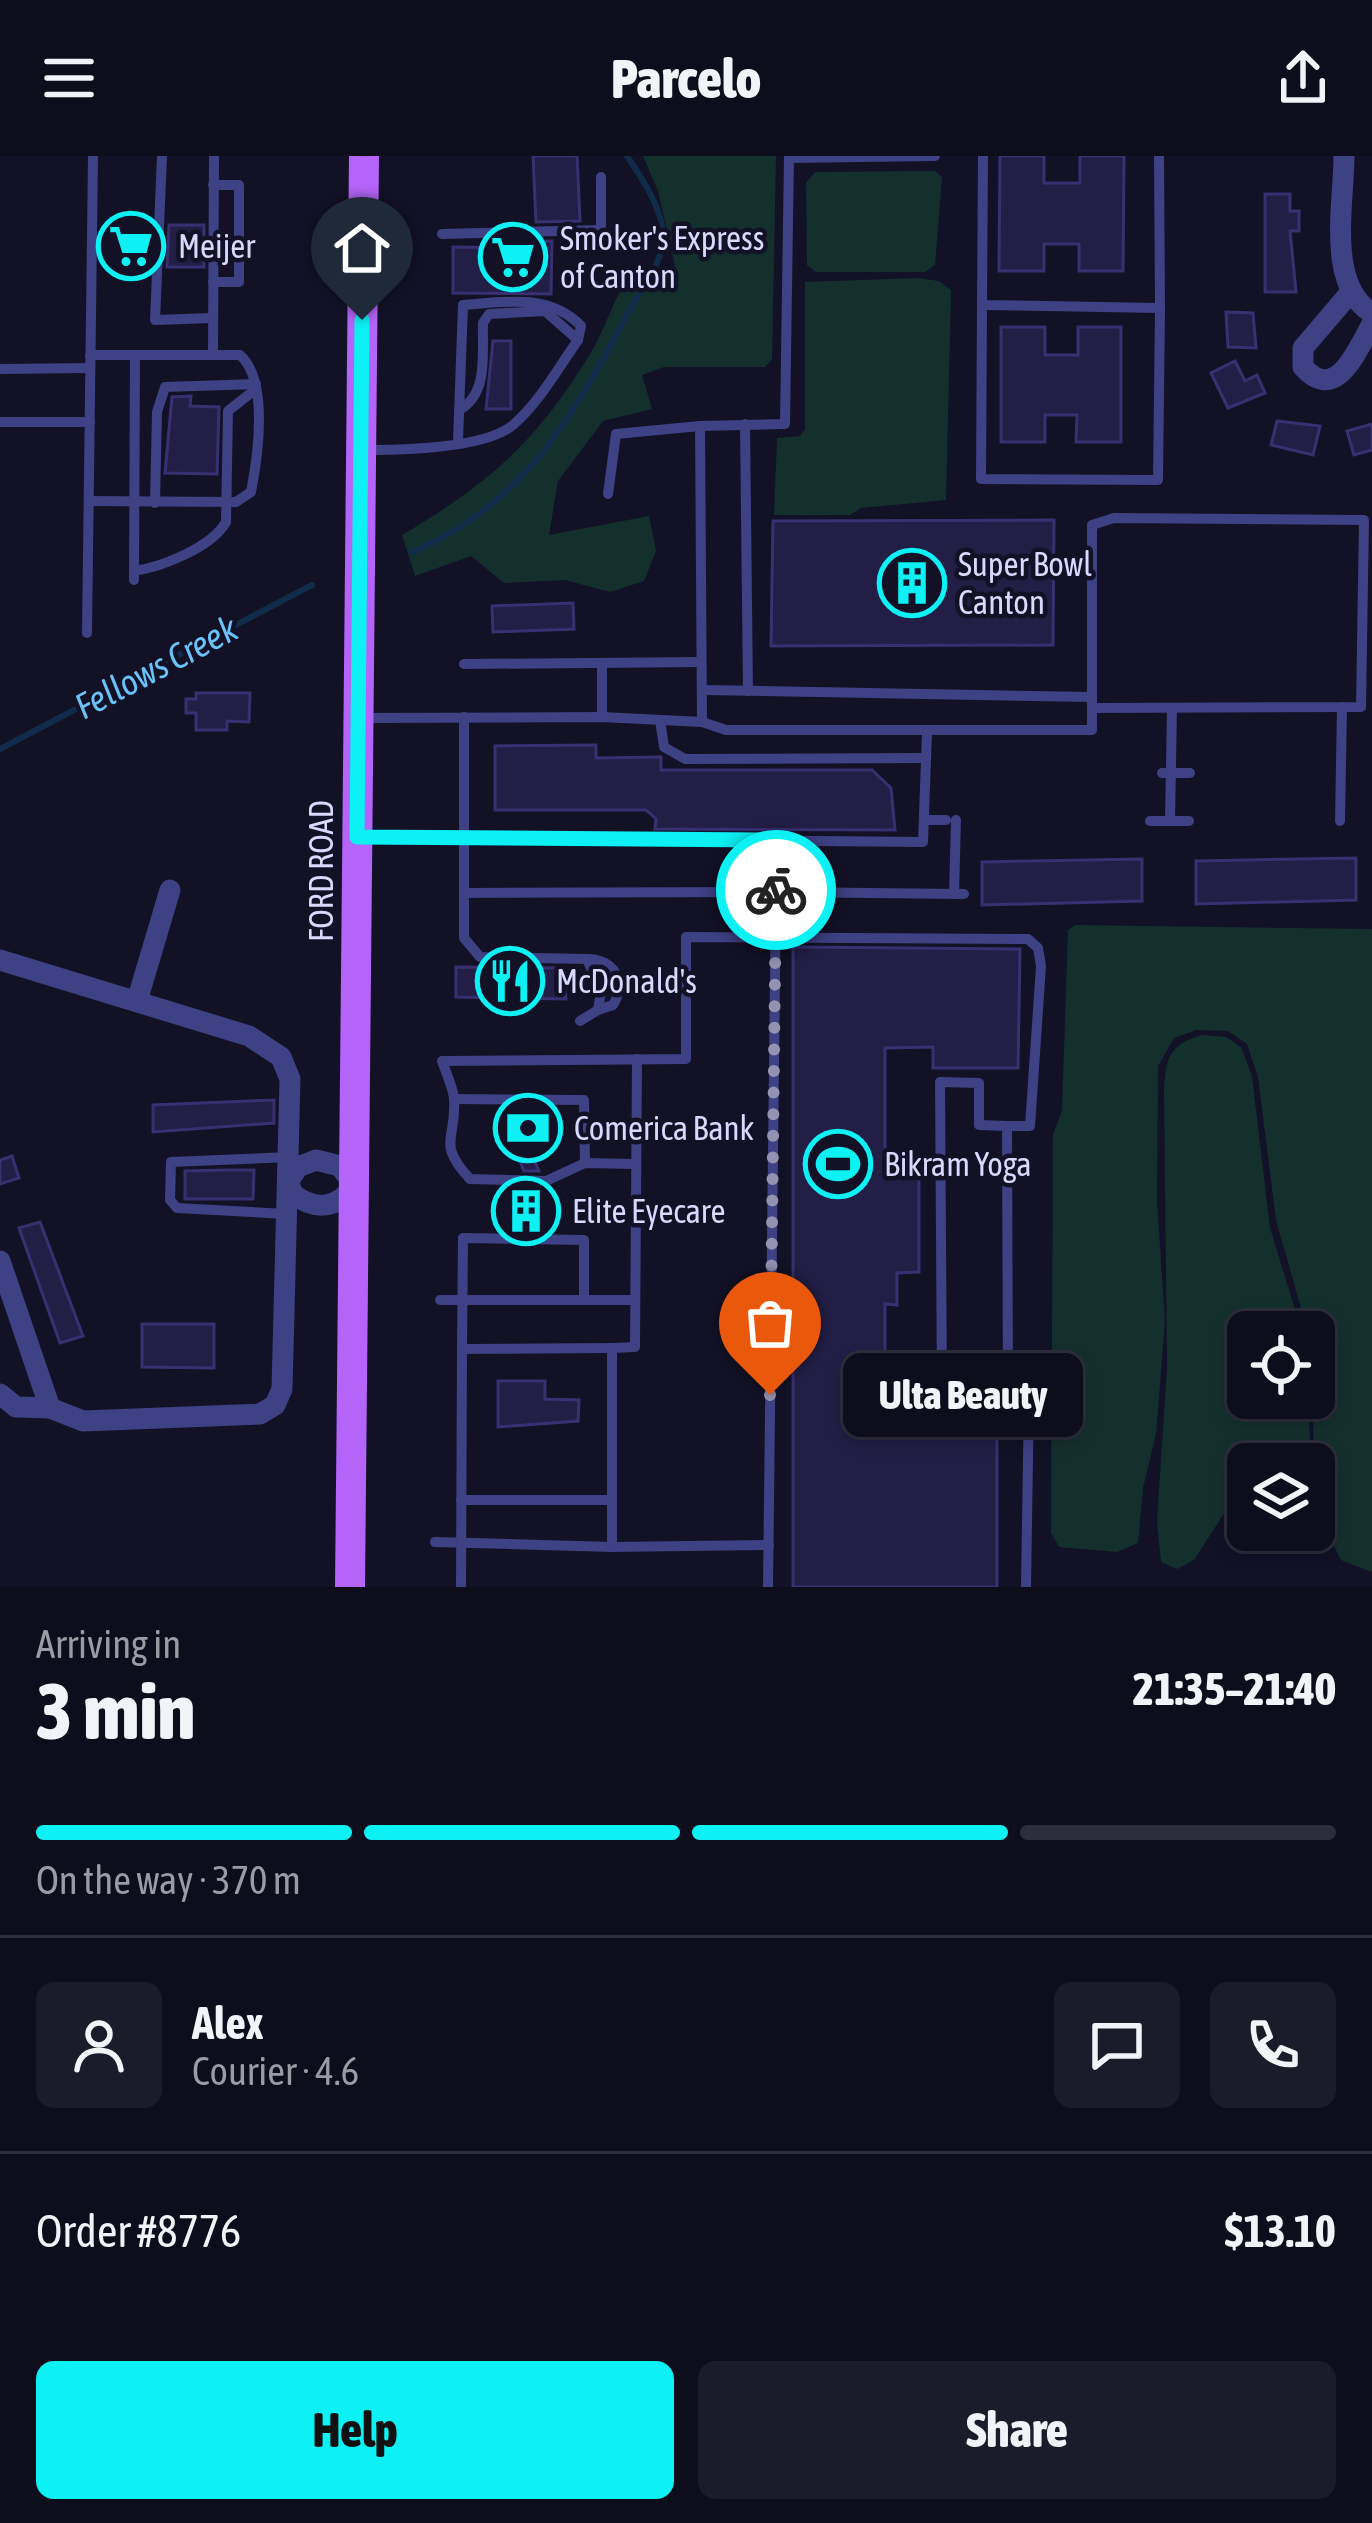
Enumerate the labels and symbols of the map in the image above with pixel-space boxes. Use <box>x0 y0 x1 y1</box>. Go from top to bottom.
pin <box>311 197 413 320</box>
supermarket icon: Meijer <box>96 211 166 281</box>
place label: Smoker's Express of Canton <box>560 219 764 295</box>
supermarket icon: Smoker's Express of Canton <box>478 222 548 292</box>
place label: Meijer <box>178 227 256 265</box>
place label: Super Bowl Canton <box>958 545 1092 621</box>
building icon: Super Bowl Canton <box>877 548 947 618</box>
water label: Fellows Creek <box>68 606 245 727</box>
street label: FORD ROAD <box>302 800 340 942</box>
courier <box>716 830 836 950</box>
restaurant icon: McDonald's <box>475 946 545 1016</box>
place label: McDonald's <box>556 962 697 1000</box>
bank icon: Comerica Bank <box>493 1093 563 1163</box>
place label: Comerica Bank <box>574 1109 754 1147</box>
sports icon: Bikram Yoga <box>803 1129 873 1199</box>
place label: Bikram Yoga <box>884 1145 1032 1183</box>
building icon: Elite Eyecare <box>491 1176 561 1246</box>
place label: Elite Eyecare <box>572 1192 725 1230</box>
pin <box>719 1272 821 1395</box>
callout: Ulta Beauty <box>842 1353 1082 1437</box>

